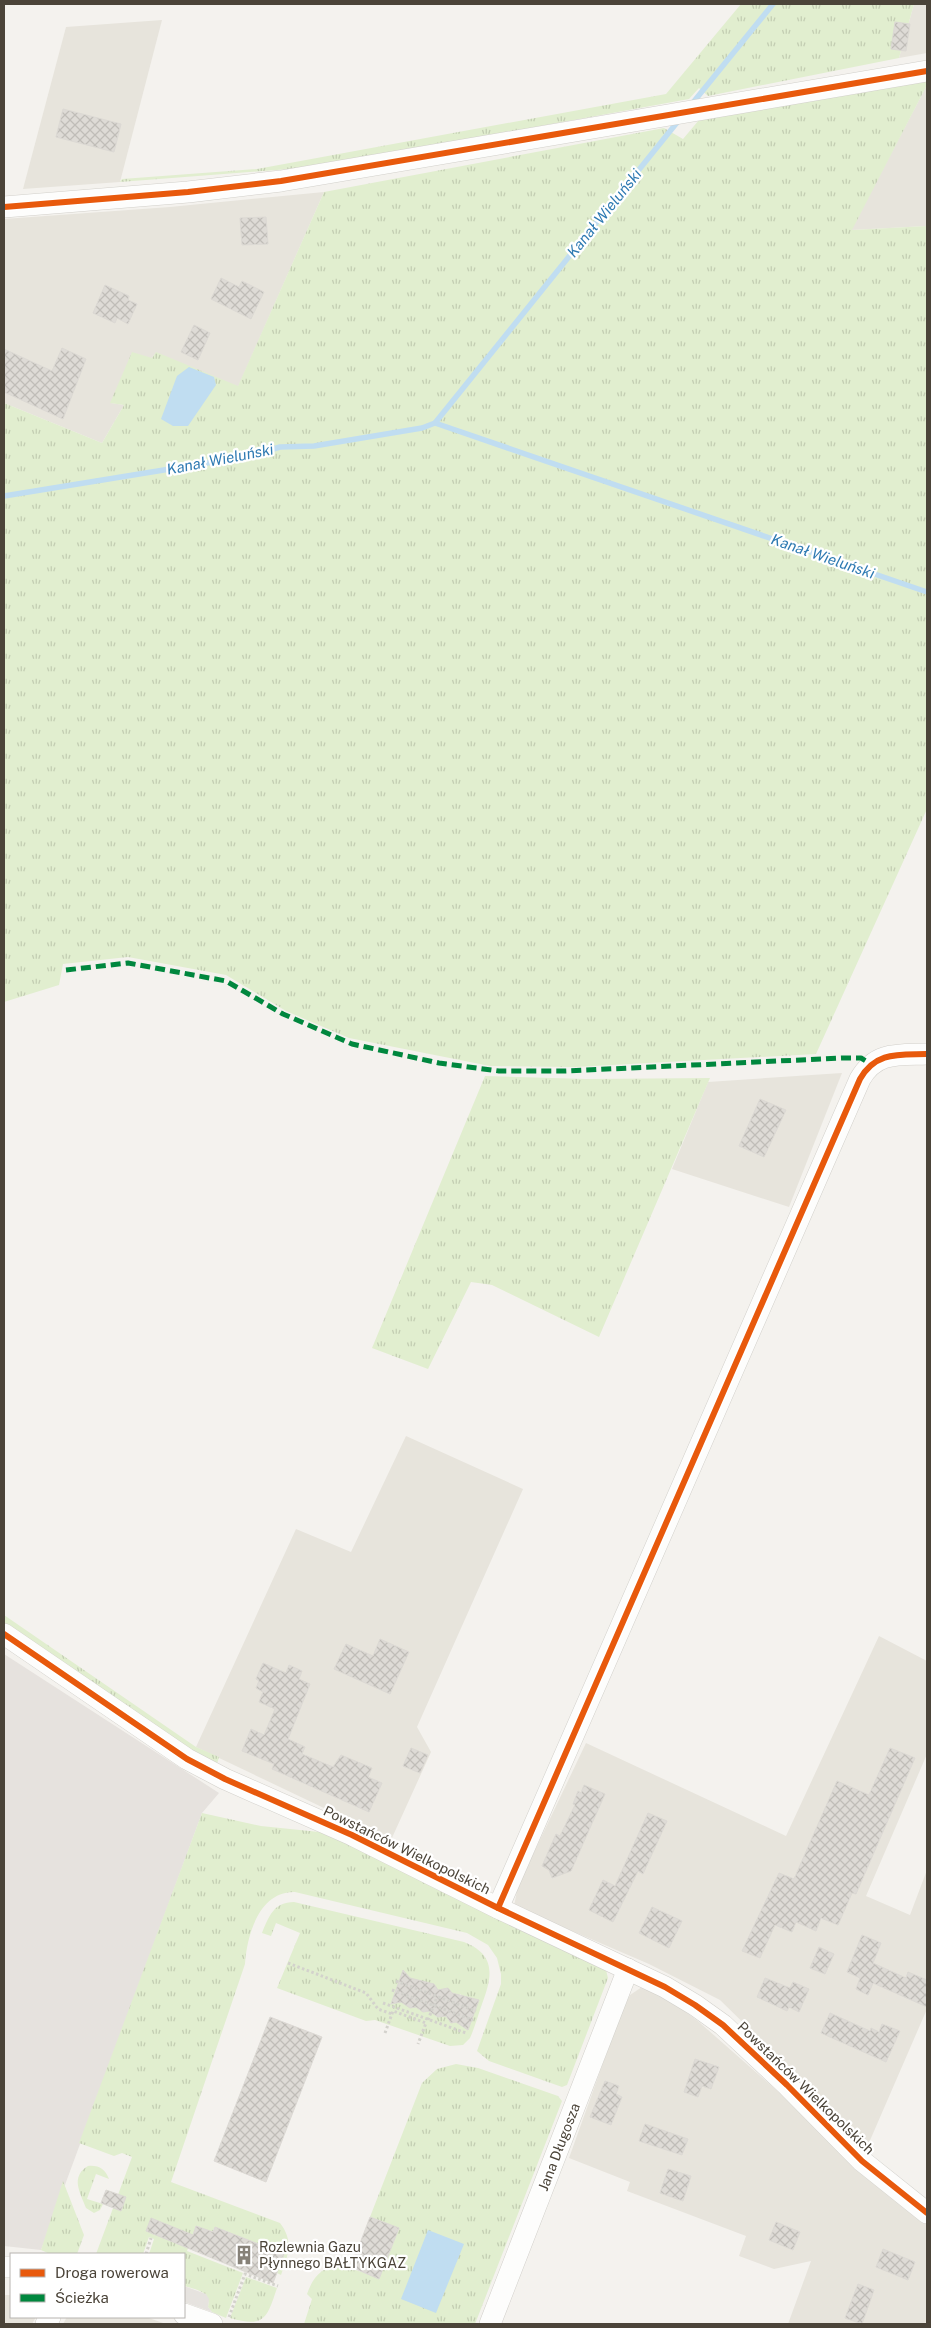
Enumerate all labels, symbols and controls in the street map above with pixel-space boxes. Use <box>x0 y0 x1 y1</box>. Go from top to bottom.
water label: Kanał Wieluński <box>563 165 645 260</box>
water label: Kanał Wieluński <box>165 440 275 478</box>
water label: Kanał Wieluński <box>769 530 877 582</box>
street label: Powstańców Wielkopolskich <box>321 1803 493 1897</box>
street label: Powstańców Wielkopolskich <box>734 2018 878 2158</box>
street label: Jana Długosza <box>535 2101 583 2193</box>
place label: Rozlewnia Gazu Płynnego BAŁTYKGAZ <box>259 2239 406 2271</box>
building icon: Rozlewnia Gazu Płynnego BAŁTYKGAZ <box>233 2244 255 2266</box>
legend <box>10 2253 185 2318</box>
text: Droga rowerowa <box>55 2264 169 2281</box>
text: Ścieżka <box>55 2288 109 2306</box>

